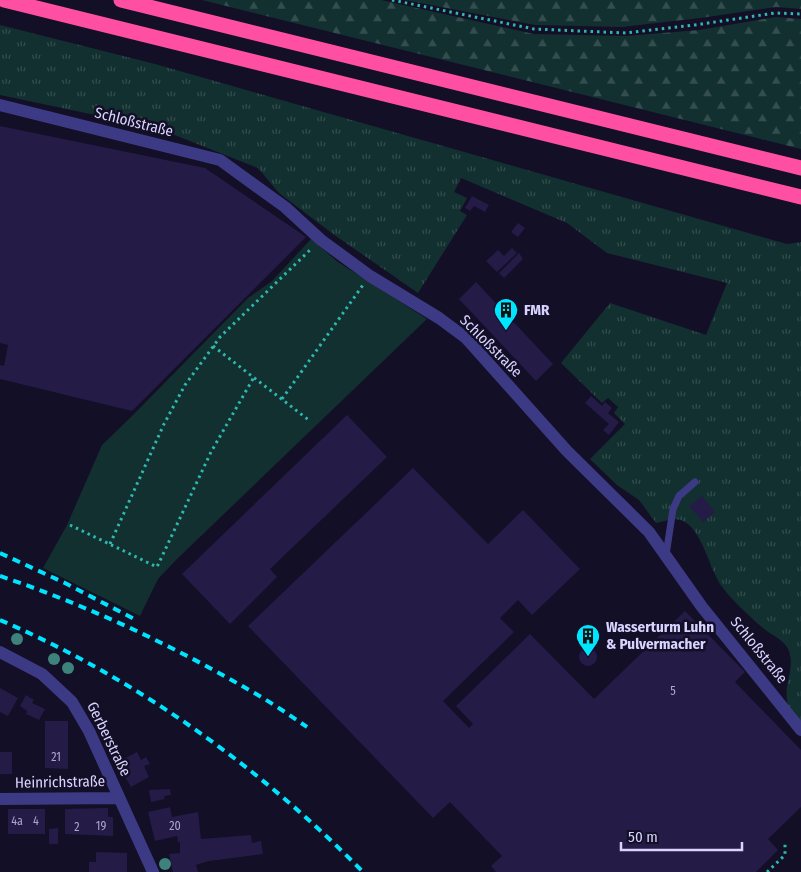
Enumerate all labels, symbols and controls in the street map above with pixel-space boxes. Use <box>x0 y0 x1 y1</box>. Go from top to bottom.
street label: Schloßstraße <box>93 104 175 140</box>
building icon: FMR <box>493 297 519 331</box>
place label: FMR <box>524 301 550 319</box>
street label: Schloßstraße <box>456 311 526 381</box>
street label: Schloßstraße <box>727 613 791 687</box>
place label: Wasserturm Luhn & Pulvermacher <box>606 618 714 653</box>
building icon: Wasserturm Luhn & Pulvermacher <box>575 623 601 657</box>
house number: 5 <box>670 684 676 698</box>
street label: Gerberstraße <box>83 699 135 779</box>
house number: 21 <box>51 750 61 764</box>
street label: Heinrichstraße <box>15 772 105 792</box>
house number: 4a <box>11 814 23 828</box>
house number: 4 <box>33 814 39 828</box>
house number: 19 <box>96 819 106 833</box>
house number: 20 <box>169 819 181 833</box>
house number: 2 <box>74 820 80 834</box>
scale bar <box>621 820 742 852</box>
text: 50 m <box>628 828 658 846</box>

